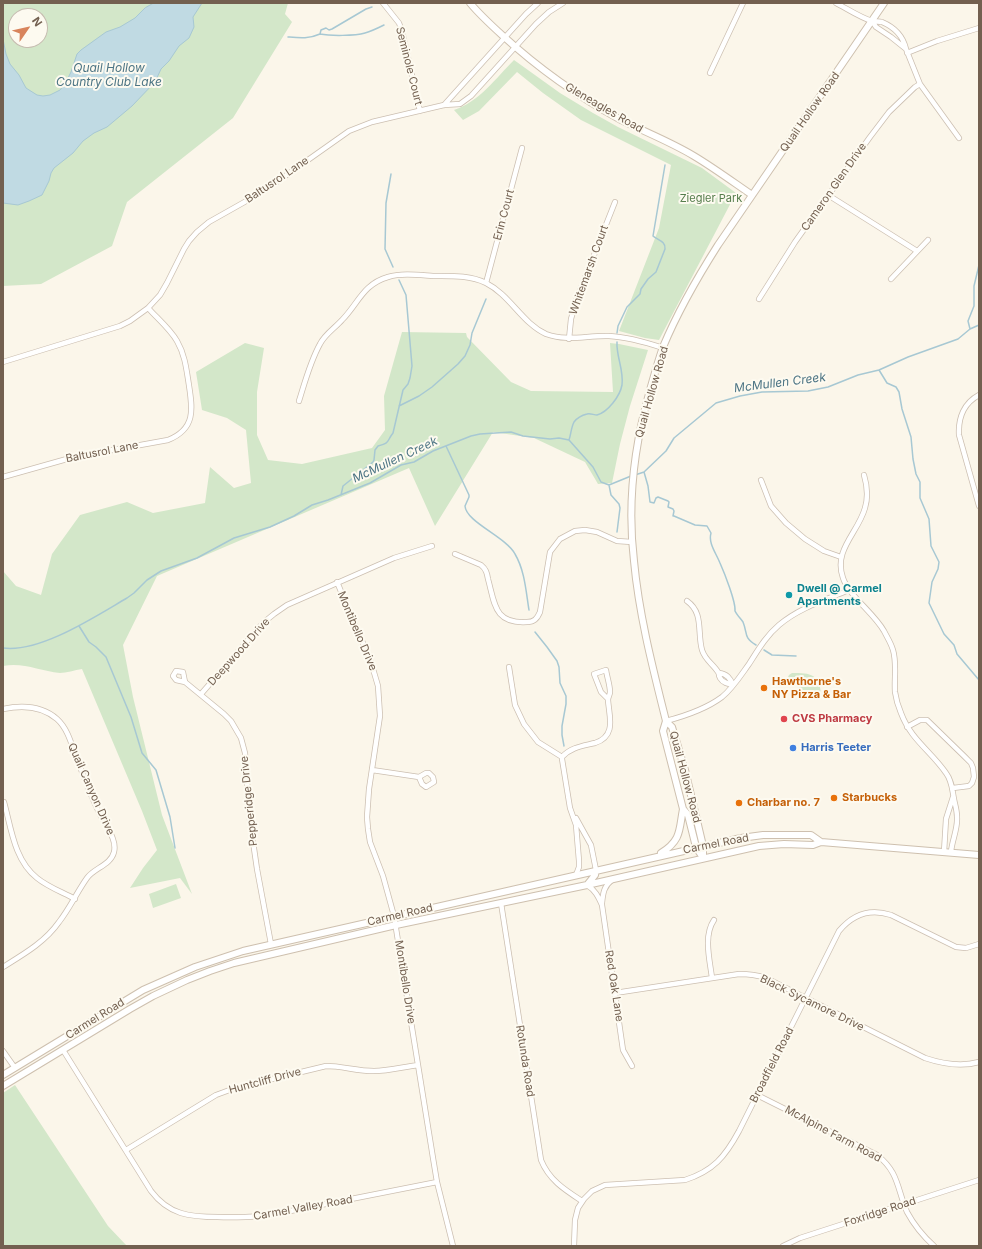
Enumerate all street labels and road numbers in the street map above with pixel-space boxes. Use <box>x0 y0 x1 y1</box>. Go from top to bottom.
street label: Seminole Court <box>393 26 425 106</box>
street label: Quail Hollow Road <box>777 69 843 155</box>
street label: Gleneagles Road <box>563 80 645 136</box>
street label: Cameron Glen Drive <box>799 140 869 234</box>
street label: Baltusrol Lane <box>243 154 311 206</box>
street label: Erin Court <box>491 188 517 242</box>
street label: Whitemarsh Court <box>567 223 611 317</box>
street label: Quail Hollow Road <box>633 345 671 439</box>
street label: Baltusrol Lane <box>65 438 139 466</box>
street label: Montibello Drive <box>334 589 380 673</box>
street label: Deepwood Drive <box>205 615 273 689</box>
street label: Quail Hollow Road <box>666 730 704 824</box>
street label: Quail Canyon Drive <box>65 741 117 837</box>
street label: Pepperidge Drive <box>238 755 260 847</box>
street label: Carmel Road <box>682 831 750 857</box>
street label: Carmel Road <box>366 901 434 929</box>
street label: Montibello Drive <box>392 939 418 1025</box>
street label: Red Oak Lane <box>602 949 626 1023</box>
street label: Black Sycamore Drive <box>758 972 866 1034</box>
street label: Carmel Road <box>63 996 127 1042</box>
street label: Rotunda Road <box>513 1024 537 1098</box>
street label: Broadfield Road <box>747 1025 797 1105</box>
street label: Huntcliff Drive <box>227 1065 303 1097</box>
street label: McAlpine Farm Road <box>782 1103 884 1165</box>
street label: Carmel Valley Road <box>252 1193 354 1223</box>
street label: Foxridge Road <box>842 1194 918 1230</box>

